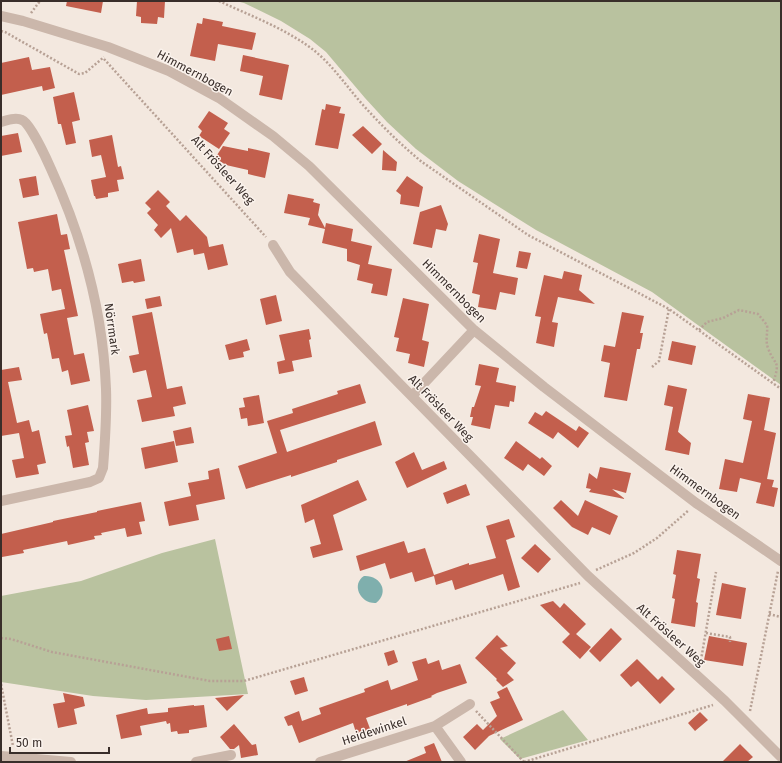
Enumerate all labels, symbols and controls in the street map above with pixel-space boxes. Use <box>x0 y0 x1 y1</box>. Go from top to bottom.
street label: Himmernbogen <box>155 47 235 99</box>
street label: Alt Frösleer Weg <box>189 133 258 208</box>
street label: Himmernbogen <box>419 256 489 326</box>
street label: Nörrmark <box>101 302 123 357</box>
street label: Alt Frösleer Weg <box>406 372 477 445</box>
street label: Himmernbogen <box>667 462 743 522</box>
street label: Alt Frösleer Weg <box>634 601 709 670</box>
street label: Heidewinkel <box>340 714 408 748</box>
scale bar <box>10 729 109 755</box>
text: 50 m <box>16 736 42 750</box>

